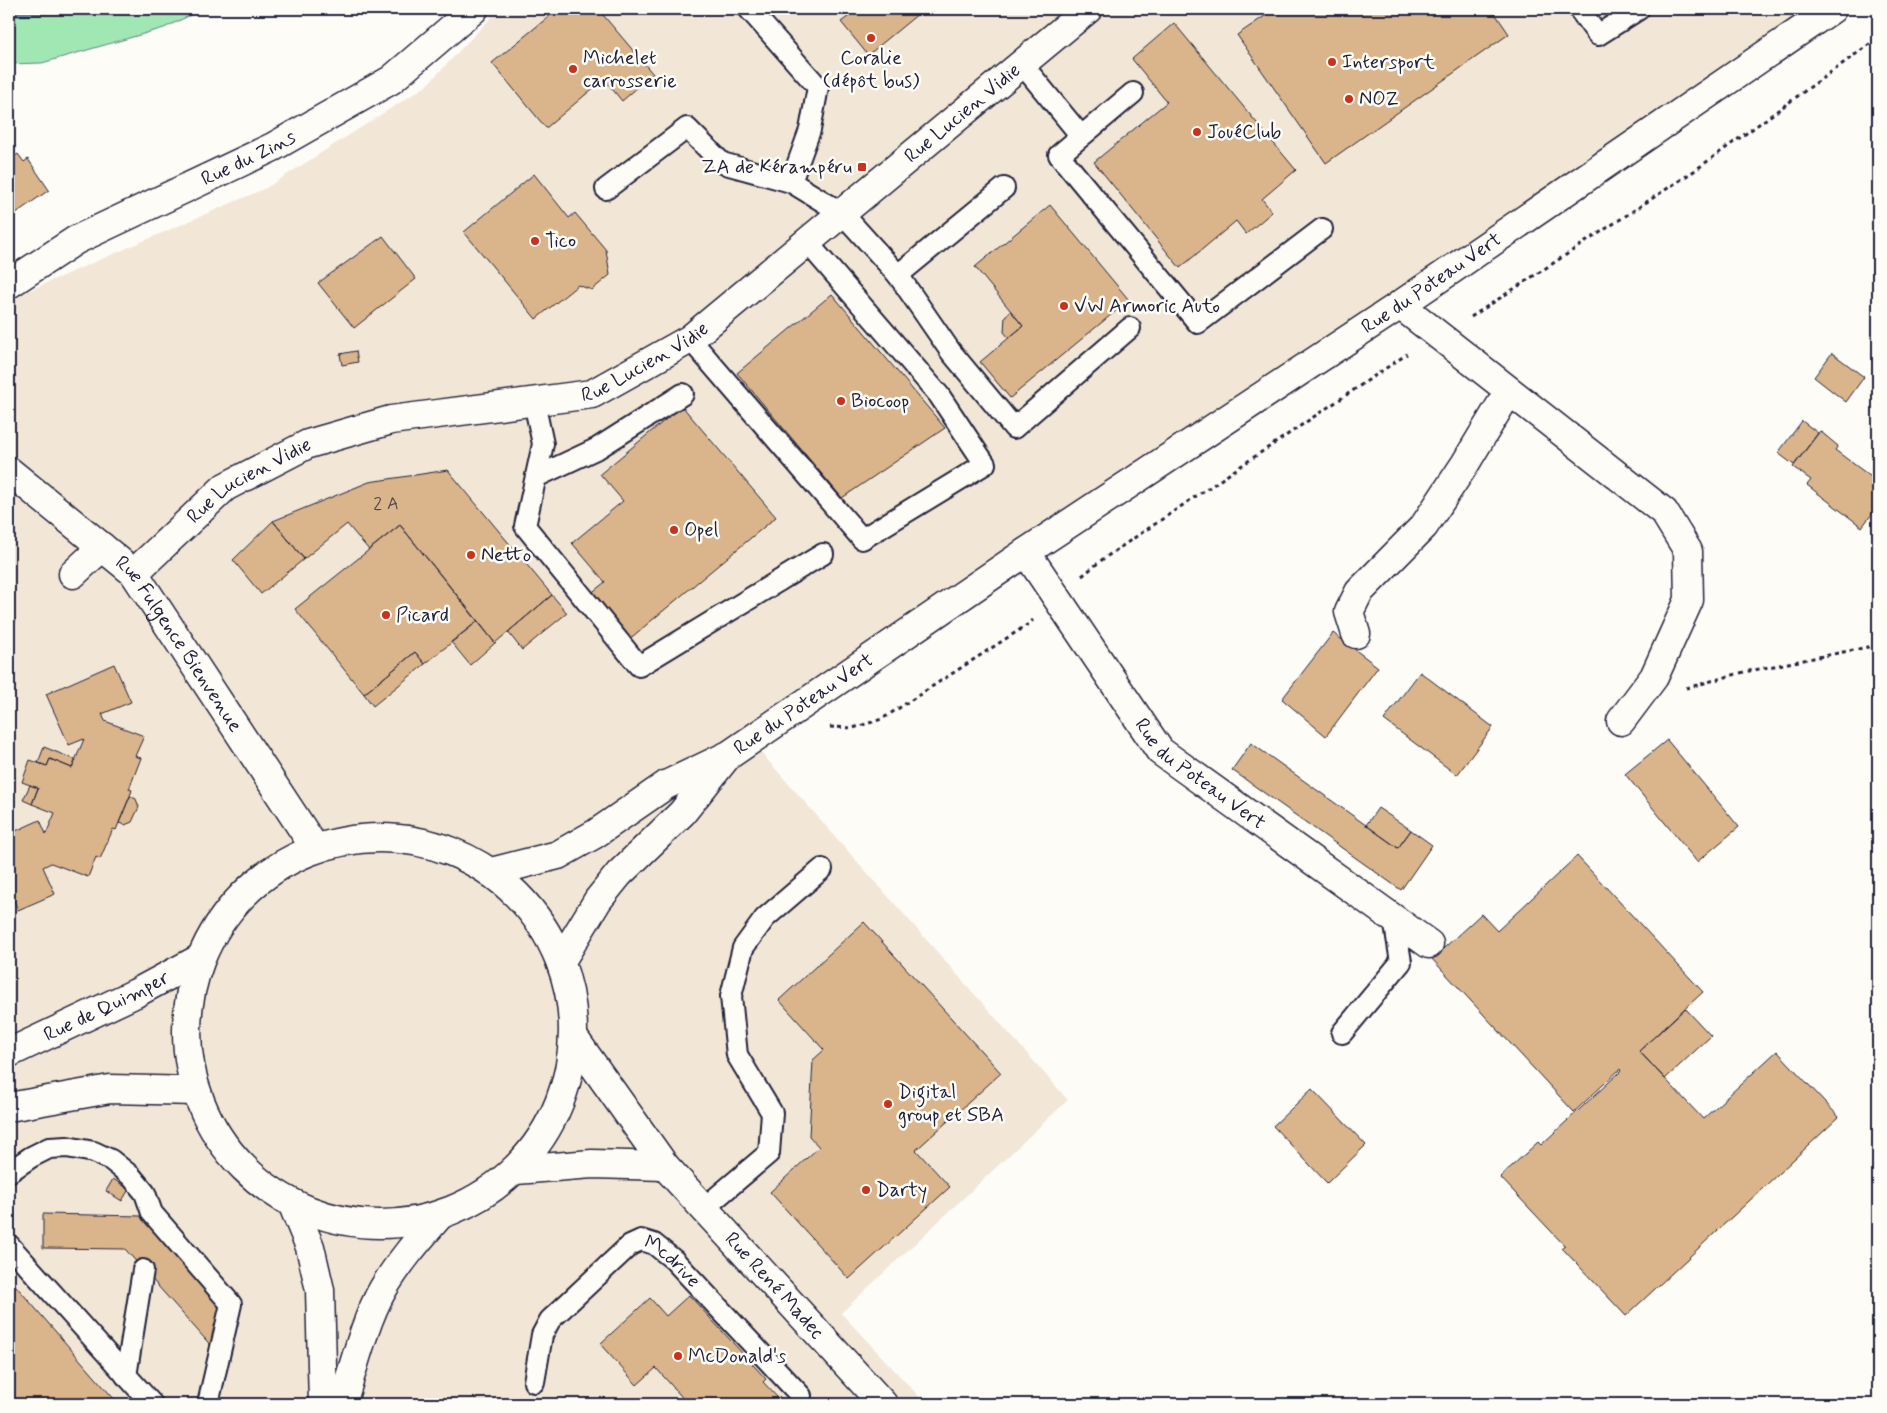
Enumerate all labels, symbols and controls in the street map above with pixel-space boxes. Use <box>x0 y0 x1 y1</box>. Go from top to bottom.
marker: Coralie (dépôt bus) <box>865 32 877 44</box>
place label: Michelet carrosserie <box>583 45 677 95</box>
place label: Coralie (dépôt bus) <box>823 45 919 95</box>
place label: Intersport <box>1342 49 1435 76</box>
marker: Intersport <box>1326 56 1338 68</box>
street label: Rue Lucien Vidie <box>899 57 1026 169</box>
marker: Michelet carrosserie <box>567 63 579 75</box>
place label: NOZ <box>1359 86 1399 113</box>
marker: NOZ <box>1343 93 1355 105</box>
place label: JouéClub <box>1207 119 1282 146</box>
street label: Rue du Zins <box>197 123 301 193</box>
marker: JouéClub <box>1191 126 1203 138</box>
place label: ZA de Kérampéru <box>701 154 852 181</box>
marker: ZA de Kérampéru <box>856 161 868 173</box>
street label: Rue du Poteau Vert <box>1356 226 1507 340</box>
place label: Tico <box>545 228 576 255</box>
marker: Tico <box>529 235 541 247</box>
place label: VW Armoric Auto <box>1074 293 1220 320</box>
marker: VW Armoric Auto <box>1058 300 1070 312</box>
street label: Rue Lucien Vidie <box>580 315 714 409</box>
place label: Biocoop <box>851 388 909 415</box>
marker: Biocoop <box>835 395 847 407</box>
street label: Rue Lucien Vidie <box>181 431 316 530</box>
house number: 2 A <box>373 492 399 516</box>
place label: Opel <box>684 517 719 544</box>
marker: Opel <box>668 524 680 536</box>
place label: Netto <box>481 542 531 569</box>
street label: Rue Fulgence Bienvenue <box>109 549 249 738</box>
marker: Netto <box>465 549 477 561</box>
place label: Picard <box>396 602 449 629</box>
marker: Picard <box>380 609 392 621</box>
street label: Rue du Poteau Vert <box>728 647 879 761</box>
street label: Rue du Poteau Vert <box>1128 713 1271 836</box>
street label: Rue de Quimper <box>39 964 174 1048</box>
place label: Digital group et SBA <box>898 1079 1004 1129</box>
marker: Digital group et SBA <box>882 1098 894 1110</box>
place label: Darty <box>876 1177 927 1204</box>
marker: Darty <box>860 1184 872 1196</box>
street label: Rue René Madec <box>718 1226 830 1345</box>
street label: Mcdrive <box>641 1228 707 1294</box>
place label: McDonald's <box>688 1343 786 1370</box>
marker: McDonald's <box>672 1350 684 1362</box>

